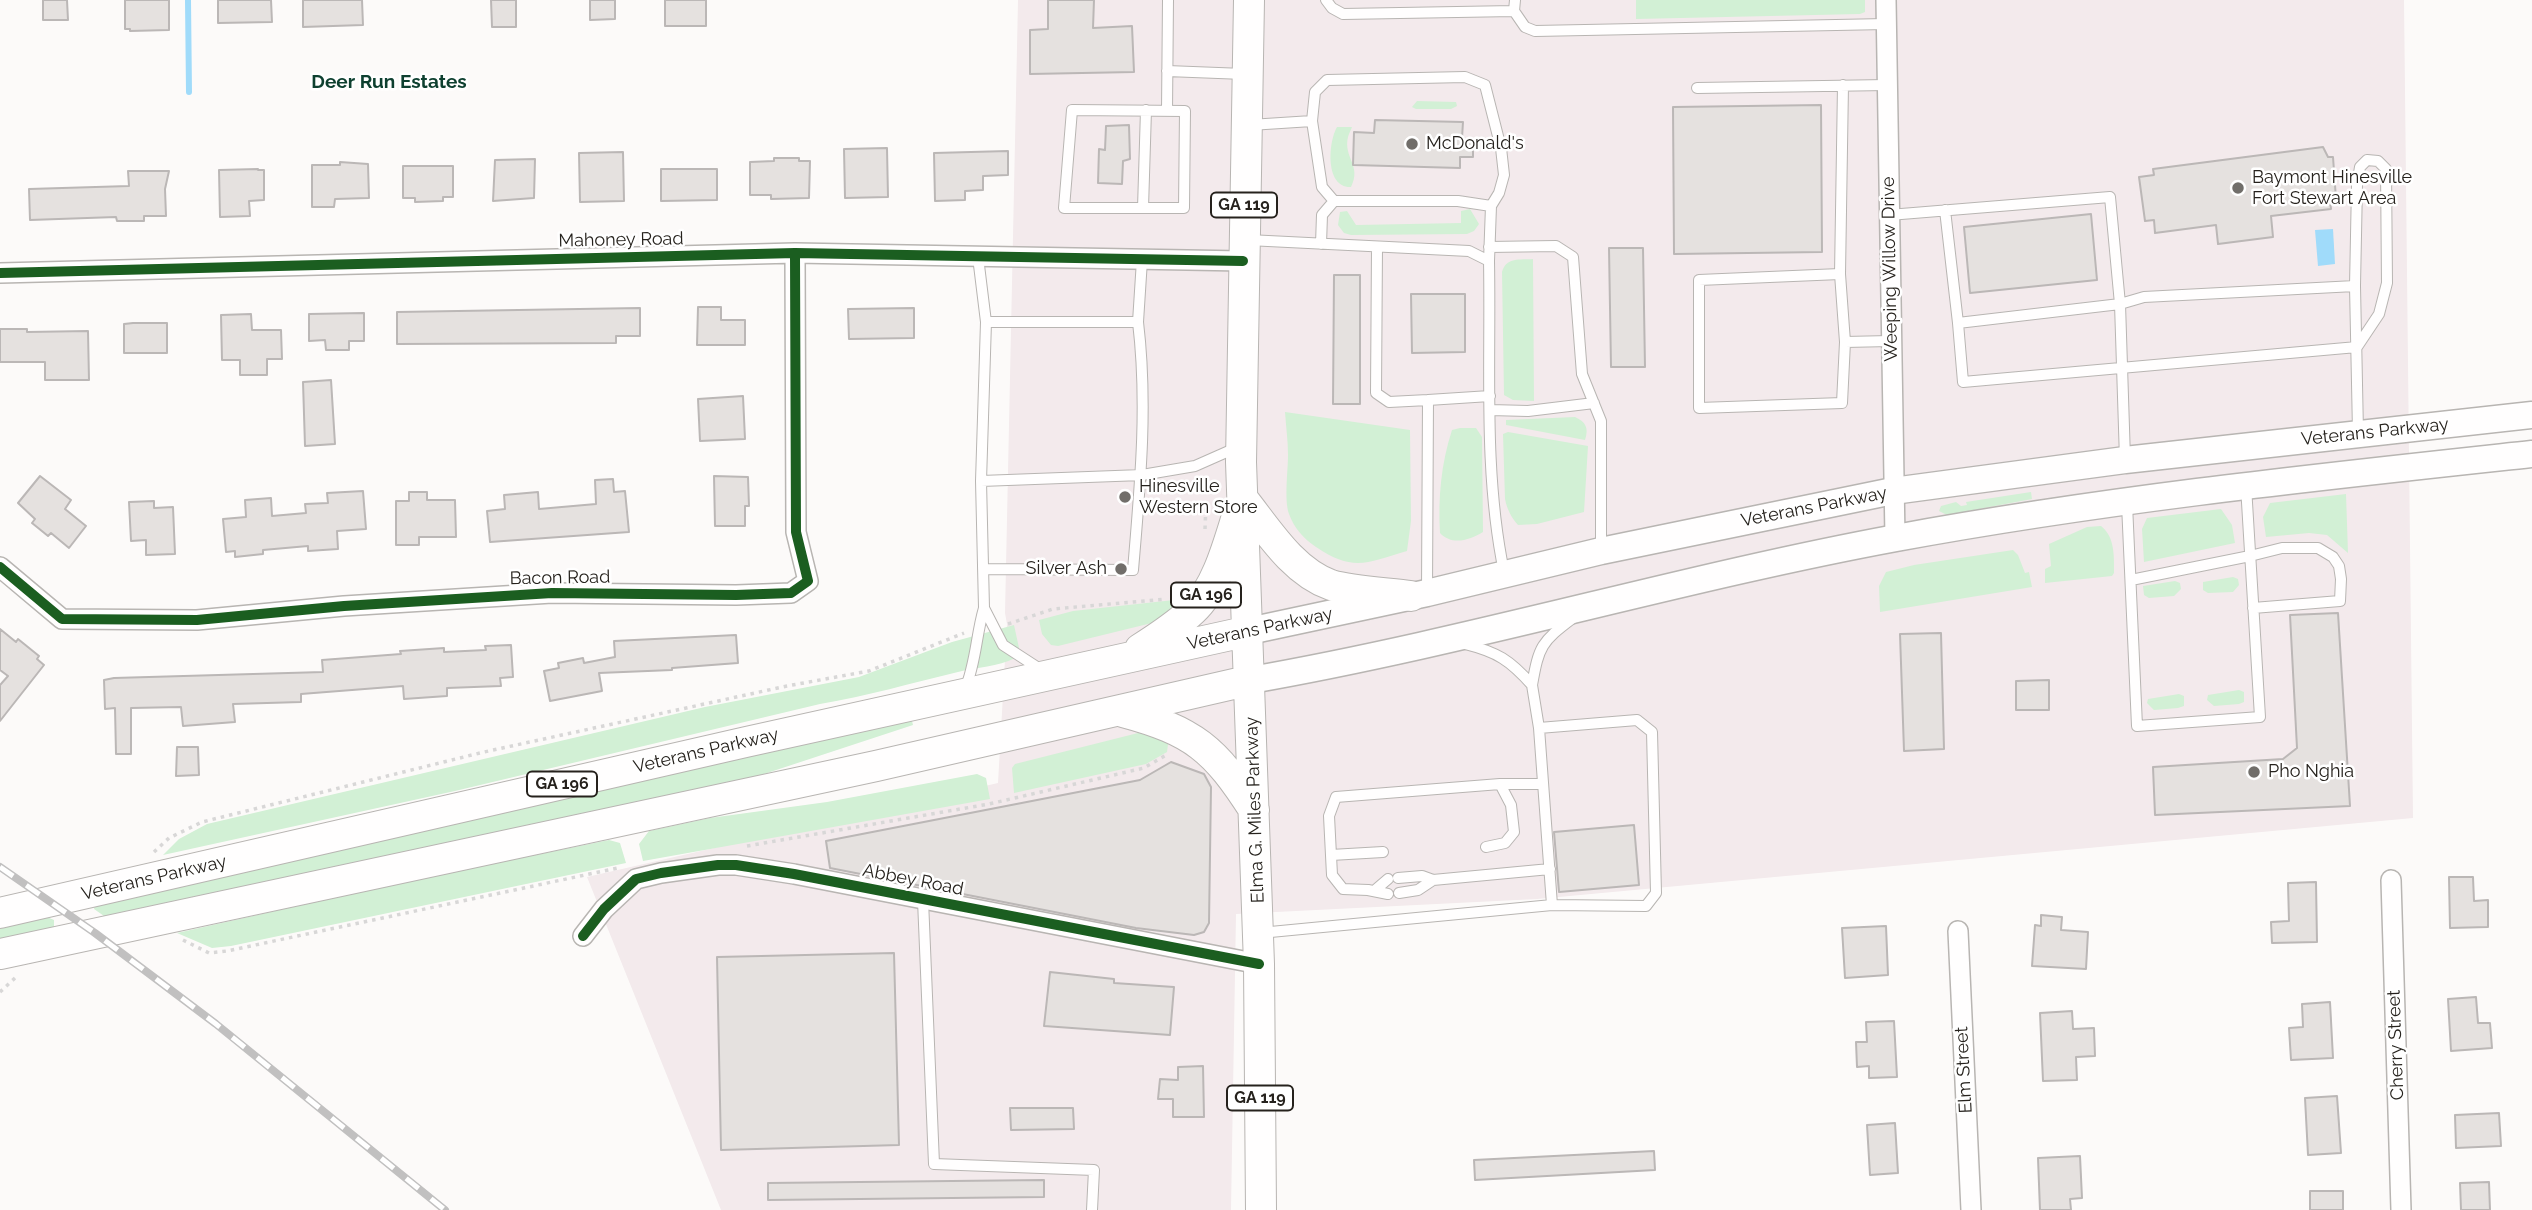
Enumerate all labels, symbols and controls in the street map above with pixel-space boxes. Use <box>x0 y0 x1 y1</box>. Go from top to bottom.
district label: Deer Run Estates <box>311 71 467 93</box>
place label: McDonald's <box>1426 133 1524 155</box>
marker: McDonald's <box>1404 136 1420 152</box>
place label: Baymont Hinesville Fort Stewart Area <box>2252 167 2412 210</box>
street label: Weeping Willow Drive <box>1878 176 1902 362</box>
marker: Baymont Hinesville Fort Stewart Area <box>2230 180 2246 196</box>
road number: GA 119 <box>1211 192 1277 218</box>
street label: Mahoney Road <box>558 228 684 252</box>
street label: Veterans Parkway <box>2300 414 2450 450</box>
place label: Hinesville Western Store <box>1139 476 1258 518</box>
street label: Veterans Parkway <box>1739 482 1889 532</box>
marker: Hinesville Western Store <box>1117 489 1133 505</box>
place label: Silver Ash <box>1026 558 1107 580</box>
marker: Silver Ash <box>1113 561 1129 577</box>
street label: Bacon Road <box>510 566 610 590</box>
road number: GA 196 <box>1171 582 1241 608</box>
street label: Veterans Parkway <box>1185 603 1335 655</box>
street label: Elma G. Miles Parkway <box>1241 716 1269 904</box>
street label: Veterans Parkway <box>631 724 781 778</box>
place label: Pho Nghia <box>2268 761 2354 783</box>
marker: Pho Nghia <box>2246 764 2262 780</box>
road number: GA 196 <box>527 772 597 796</box>
street label: Veterans Parkway <box>79 851 229 905</box>
street label: Abbey Road <box>861 860 965 900</box>
street label: Cherry Street <box>2383 990 2409 1100</box>
street label: Elm Street <box>1951 1026 1977 1114</box>
road number: GA 119 <box>1227 1086 1293 1110</box>

